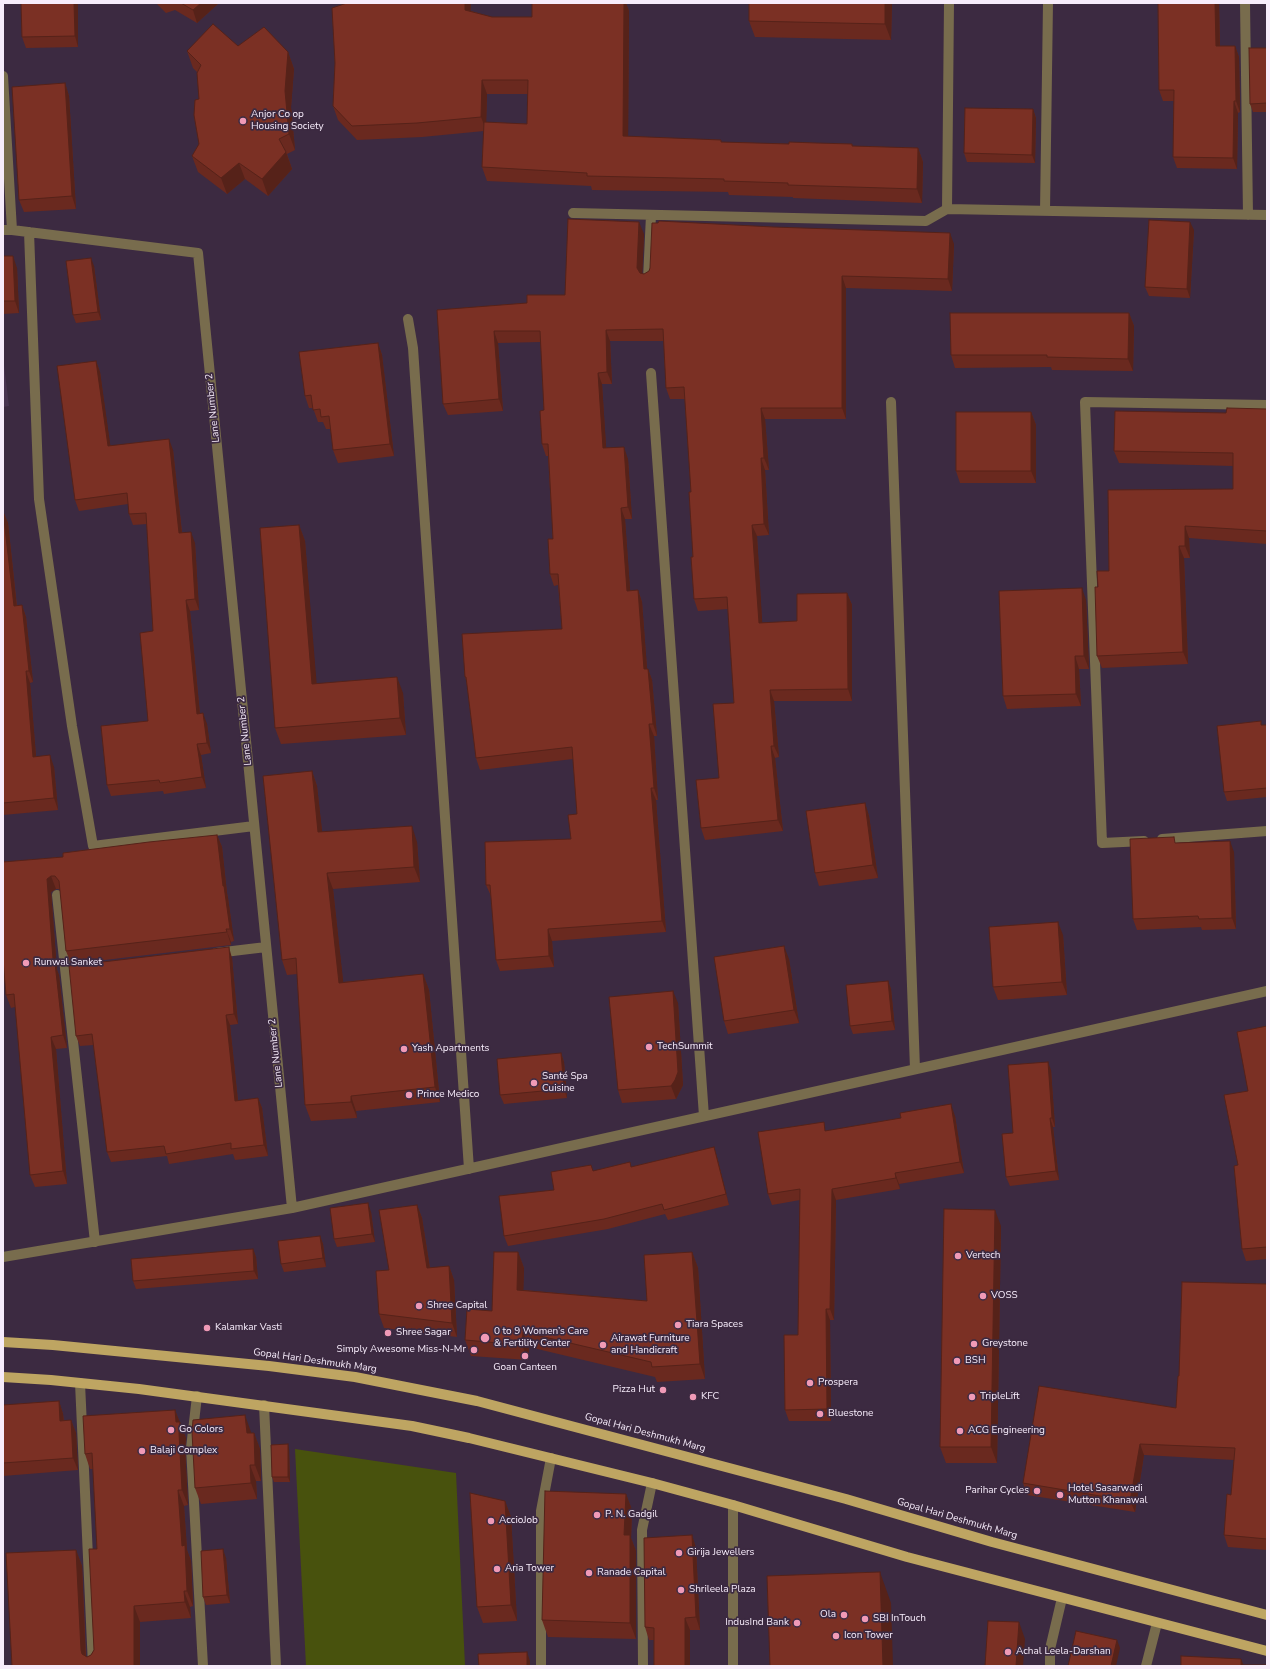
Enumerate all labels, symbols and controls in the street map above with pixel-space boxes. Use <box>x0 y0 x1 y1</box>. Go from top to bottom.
place label: Anjor Co op Housing Society <box>251 109 324 132</box>
marker: Anjor Co op Housing Society <box>238 116 248 126</box>
street label: Lane Number 2 <box>203 373 223 443</box>
street label: Lane Number 2 <box>235 696 255 766</box>
place label: Runwal Sanket <box>34 957 102 969</box>
marker: Runwal Sanket <box>21 958 31 968</box>
street label: Lane Number 2 <box>266 1018 286 1088</box>
place label: TechSummit <box>657 1041 713 1053</box>
marker: TechSummit <box>644 1042 654 1052</box>
place label: Yash Apartments <box>412 1043 489 1055</box>
marker: Yash Apartments <box>399 1044 409 1054</box>
place label: Santé Spa Cuisine <box>542 1071 588 1094</box>
marker: Santé Spa Cuisine <box>529 1078 539 1088</box>
place label: Prince Medico <box>417 1089 479 1101</box>
marker: Prince Medico <box>404 1090 414 1100</box>
place label: Vertech <box>966 1250 1001 1262</box>
marker: Vertech <box>953 1251 963 1261</box>
place label: VOSS <box>991 1290 1018 1302</box>
marker: VOSS <box>978 1291 988 1301</box>
place label: Shree Capital <box>427 1300 487 1312</box>
marker: Shree Capital <box>414 1301 424 1311</box>
place label: Tiara Spaces <box>686 1319 743 1331</box>
marker: Tiara Spaces <box>673 1320 683 1330</box>
place label: Kalamkar Vasti <box>215 1322 282 1334</box>
marker: Kalamkar Vasti <box>202 1323 212 1333</box>
place label: 0 to 9 Women’s Care & Fertility Center <box>494 1326 588 1350</box>
place label: Shree Sagar <box>396 1327 451 1339</box>
marker: Shree Sagar <box>383 1328 393 1338</box>
marker: 0 to 9 Women’s Care & Fertility Center <box>479 1332 491 1344</box>
place label: Airawat Furniture and Handicraft <box>611 1333 690 1356</box>
place label: Greystone <box>982 1338 1028 1350</box>
marker: Greystone <box>969 1339 979 1349</box>
marker: Airawat Furniture and Handicraft <box>598 1340 608 1350</box>
place label: Simply Awesome Miss-N-Mr <box>337 1344 466 1356</box>
marker: Simply Awesome Miss-N-Mr <box>469 1345 479 1355</box>
street label: Gopal Hari Deshmukh Marg <box>252 1346 378 1376</box>
marker: Goan Canteen <box>520 1351 530 1361</box>
place label: BSH <box>965 1355 986 1367</box>
marker: BSH <box>952 1356 962 1366</box>
place label: Goan Canteen <box>493 1362 557 1374</box>
place label: Prospera <box>818 1377 858 1389</box>
marker: Prospera <box>805 1378 815 1388</box>
place label: Pizza Hut <box>613 1384 655 1396</box>
marker: Pizza Hut <box>658 1385 668 1395</box>
place label: KFC <box>701 1391 719 1403</box>
place label: TripleLift <box>980 1391 1020 1403</box>
marker: KFC <box>688 1392 698 1402</box>
marker: TripleLift <box>967 1392 977 1402</box>
place label: Bluestone <box>828 1408 873 1420</box>
marker: Bluestone <box>815 1409 825 1419</box>
street label: Gopal Hari Deshmukh Marg <box>583 1411 707 1455</box>
place label: Go Colors <box>179 1424 223 1436</box>
marker: Go Colors <box>166 1425 176 1435</box>
place label: ACG Engineering <box>968 1425 1045 1437</box>
marker: ACG Engineering <box>955 1426 965 1436</box>
place label: Balaji Complex <box>150 1445 217 1457</box>
marker: Balaji Complex <box>137 1446 147 1456</box>
place label: Hotel Sasarwadi Mutton Khanawal <box>1068 1483 1148 1506</box>
place label: Parihar Cycles <box>965 1485 1029 1497</box>
marker: Parihar Cycles <box>1032 1486 1042 1496</box>
marker: Hotel Sasarwadi Mutton Khanawal <box>1055 1490 1065 1500</box>
street label: Gopal Hari Deshmukh Marg <box>895 1496 1019 1542</box>
place label: P. N. Gadgil <box>605 1509 657 1521</box>
marker: P. N. Gadgil <box>592 1510 602 1520</box>
place label: AccioJob <box>499 1515 538 1527</box>
marker: AccioJob <box>486 1516 496 1526</box>
place label: Girija Jewellers <box>687 1547 754 1559</box>
marker: Girija Jewellers <box>674 1548 684 1558</box>
place label: Aria Tower <box>505 1563 554 1575</box>
marker: Aria Tower <box>492 1564 502 1574</box>
place label: Ranade Capital <box>597 1567 665 1579</box>
marker: Ranade Capital <box>584 1568 594 1578</box>
place label: Shrileela Plaza <box>689 1584 756 1596</box>
marker: Shrileela Plaza <box>676 1585 686 1595</box>
place label: Ola <box>820 1609 836 1621</box>
marker: Ola <box>839 1610 849 1620</box>
place label: SBI InTouch <box>873 1613 926 1625</box>
marker: SBI InTouch <box>860 1614 870 1624</box>
place label: IndusInd Bank <box>725 1617 789 1629</box>
marker: IndusInd Bank <box>792 1618 802 1628</box>
place label: Icon Tower <box>844 1630 893 1642</box>
marker: Icon Tower <box>831 1631 841 1641</box>
place label: Achal Leela-Darshan <box>1016 1646 1111 1658</box>
marker: Achal Leela-Darshan <box>1003 1647 1013 1657</box>

